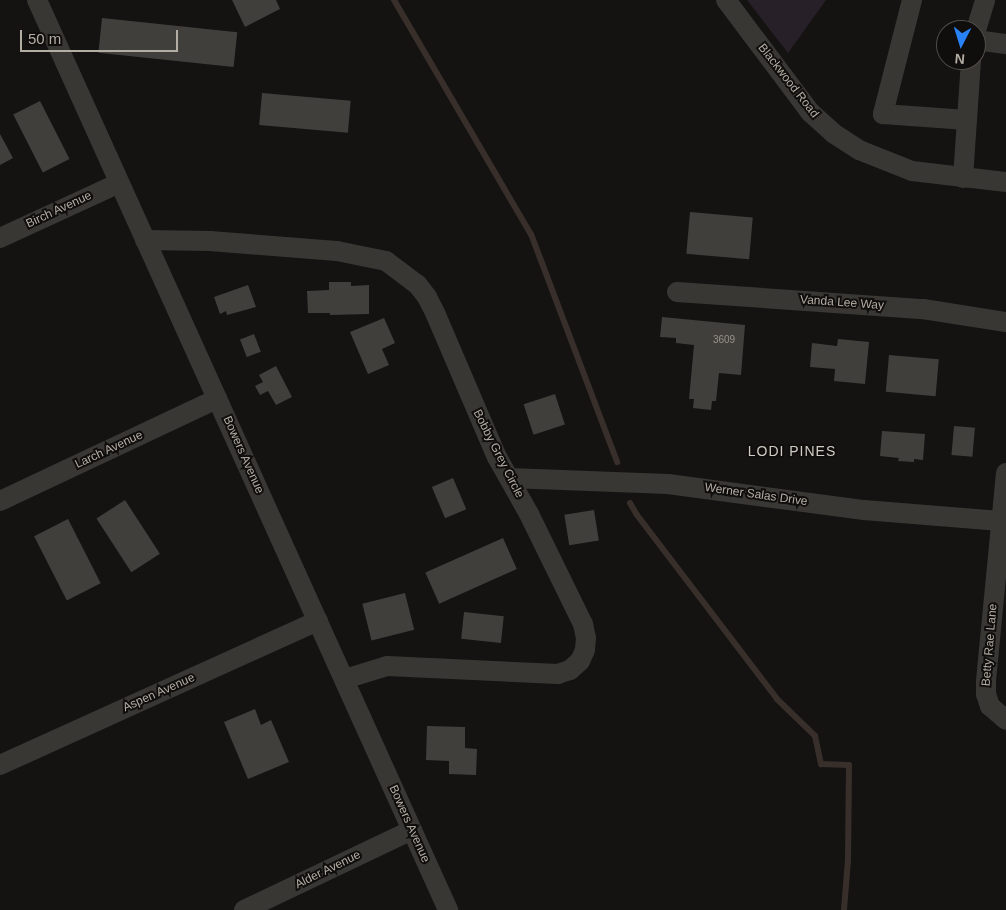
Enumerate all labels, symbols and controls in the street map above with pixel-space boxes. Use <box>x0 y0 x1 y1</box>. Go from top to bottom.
scale bar <box>22 20 180 52</box>
north arrow <box>936 20 986 70</box>
text: 50 m <box>28 30 61 47</box>
street label: Blackwood Road <box>755 41 821 121</box>
text: N <box>954 51 966 67</box>
street label: Birch Avenue <box>24 188 94 232</box>
street label: Vanda Lee Way <box>800 293 884 313</box>
house number: 3609 <box>713 334 735 346</box>
street label: Bobby Grey Circle <box>469 407 527 501</box>
street label: Bowers Avenue <box>219 414 267 496</box>
street label: Larch Avenue <box>72 428 146 472</box>
district label: LODI PINES <box>746 443 838 459</box>
street label: Werner Salas Drive <box>704 481 808 509</box>
street label: Betty Rae Lane <box>979 603 1001 687</box>
street label: Aspen Avenue <box>121 671 197 715</box>
street label: Bowers Avenue <box>385 783 433 865</box>
street label: Alder Avenue <box>293 848 363 892</box>

